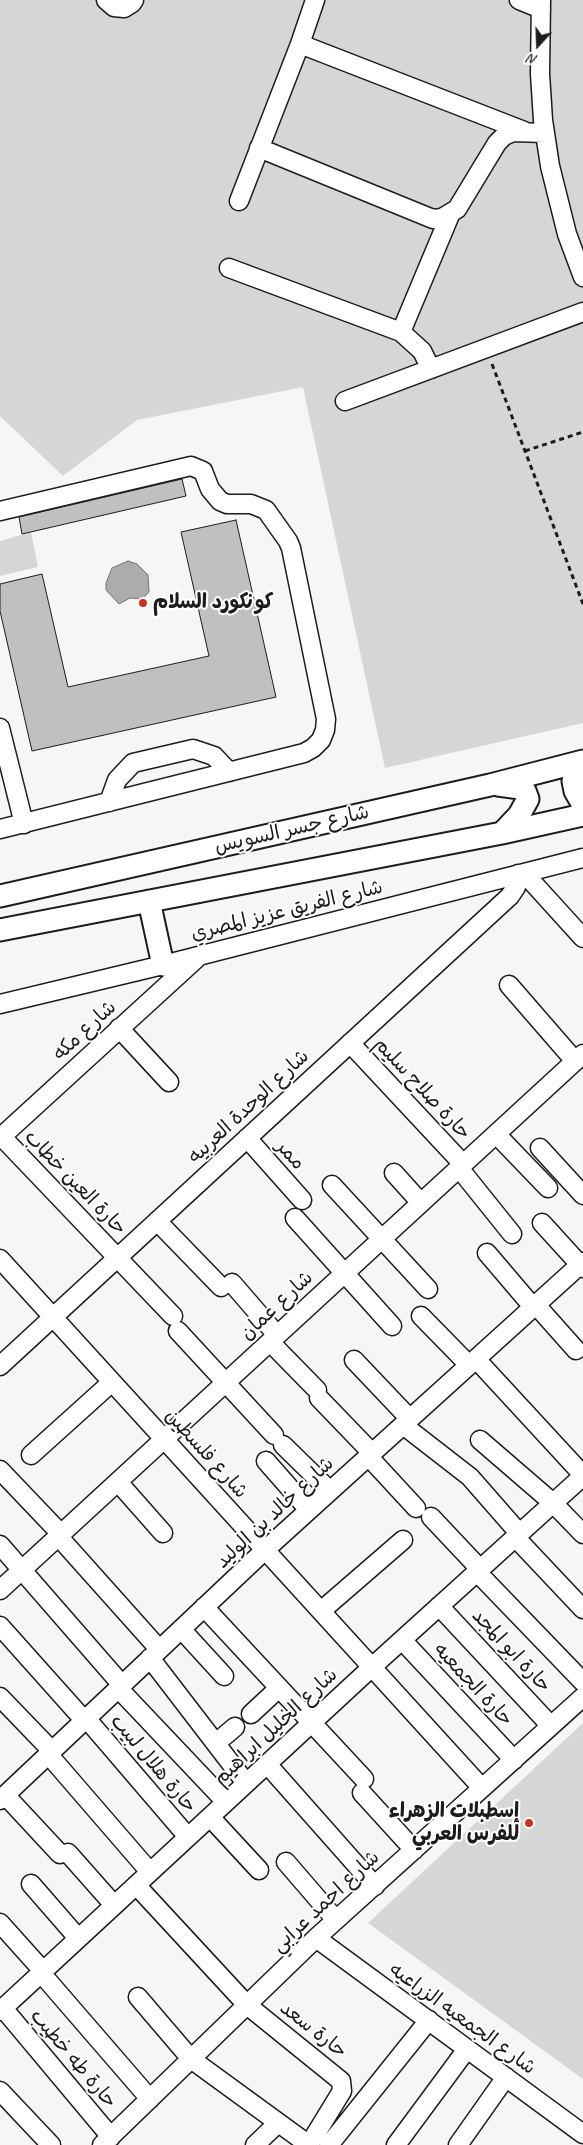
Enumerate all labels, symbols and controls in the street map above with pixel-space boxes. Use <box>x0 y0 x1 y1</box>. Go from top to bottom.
north arrow <box>513 20 563 70</box>
text: N <box>526 50 540 69</box>
place label: كونكورد السلام <box>153 591 274 615</box>
marker: كونكورد السلام <box>137 597 149 609</box>
street label: شارع جسر السويس <box>212 801 372 859</box>
street label: شارع الفريق عزيز المصري <box>189 876 385 946</box>
street label: شارع مكه <box>48 996 122 1066</box>
street label: حارة صلاح سليم <box>368 1033 476 1145</box>
street label: شارع الوحدة العربيه <box>184 1045 314 1169</box>
street label: حارة العين خطاب <box>19 1126 131 1240</box>
street label: ممر <box>270 1135 310 1175</box>
street label: شارع عمان <box>236 1266 318 1346</box>
street label: شارع فلسطين <box>159 1404 253 1504</box>
street label: شارع خالد بن الوليد <box>211 1452 339 1574</box>
street label: حارة ابو المجد <box>466 1604 556 1698</box>
street label: حارة الجمعيه <box>428 1638 518 1732</box>
street label: شارع الخليل ابراهيم <box>209 1663 343 1791</box>
street label: حارة هلال لبيب <box>105 1710 201 1818</box>
place label: إسطبلات الزهراء للفرس العربي <box>389 1800 519 1847</box>
marker: إسطبلات الزهراء للفرس العربي <box>523 1817 535 1829</box>
street label: شارع احمد عرابي <box>267 1846 385 1958</box>
street label: شارع الجمعيه الزراعيه <box>384 1958 540 2080</box>
street label: حارة سعد <box>275 1996 351 2064</box>
street label: حارة طه خطيب <box>25 2005 121 2113</box>

